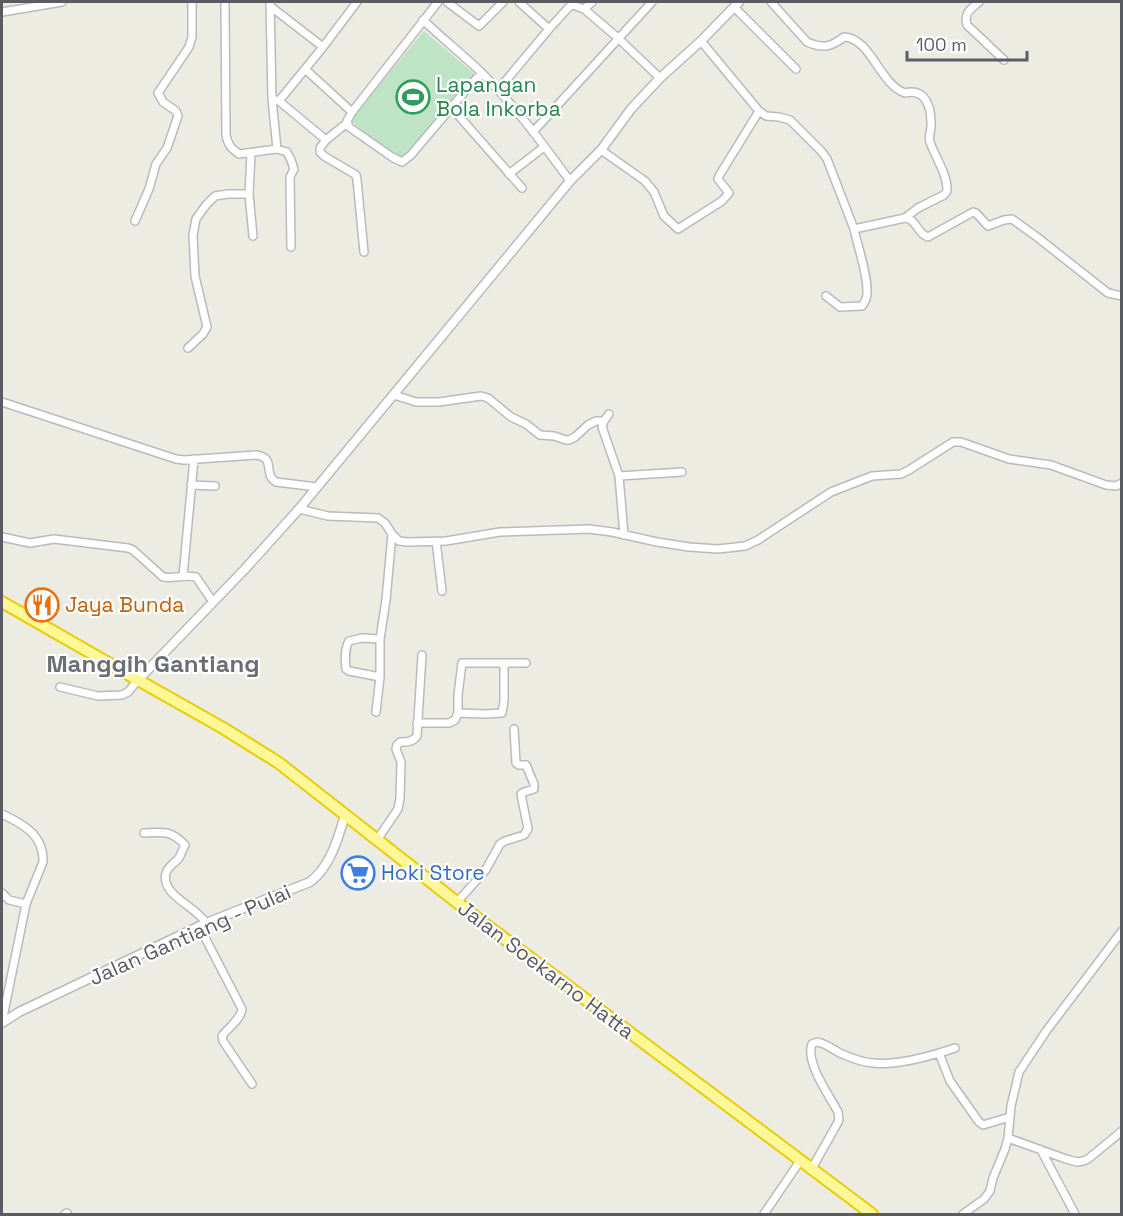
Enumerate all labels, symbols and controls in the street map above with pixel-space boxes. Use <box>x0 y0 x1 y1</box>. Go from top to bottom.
scale bar <box>907 24 1027 62</box>
text: 100 m <box>916 33 967 56</box>
place label: Lapangan Bola Inkorba <box>436 71 561 122</box>
sports icon: Lapangan Bola Inkorba <box>395 79 431 115</box>
restaurant icon: Jaya Bunda <box>24 587 60 623</box>
place label: Jaya Bunda <box>65 591 184 618</box>
district label: Manggih Gantiang <box>46 648 260 679</box>
supermarket icon: Hoki Store <box>340 855 376 891</box>
place label: Hoki Store <box>381 859 485 886</box>
street label: Jalan Gantiang - Pulai <box>85 878 295 991</box>
street label: Jalan Soekarno Hatta <box>453 894 640 1045</box>

